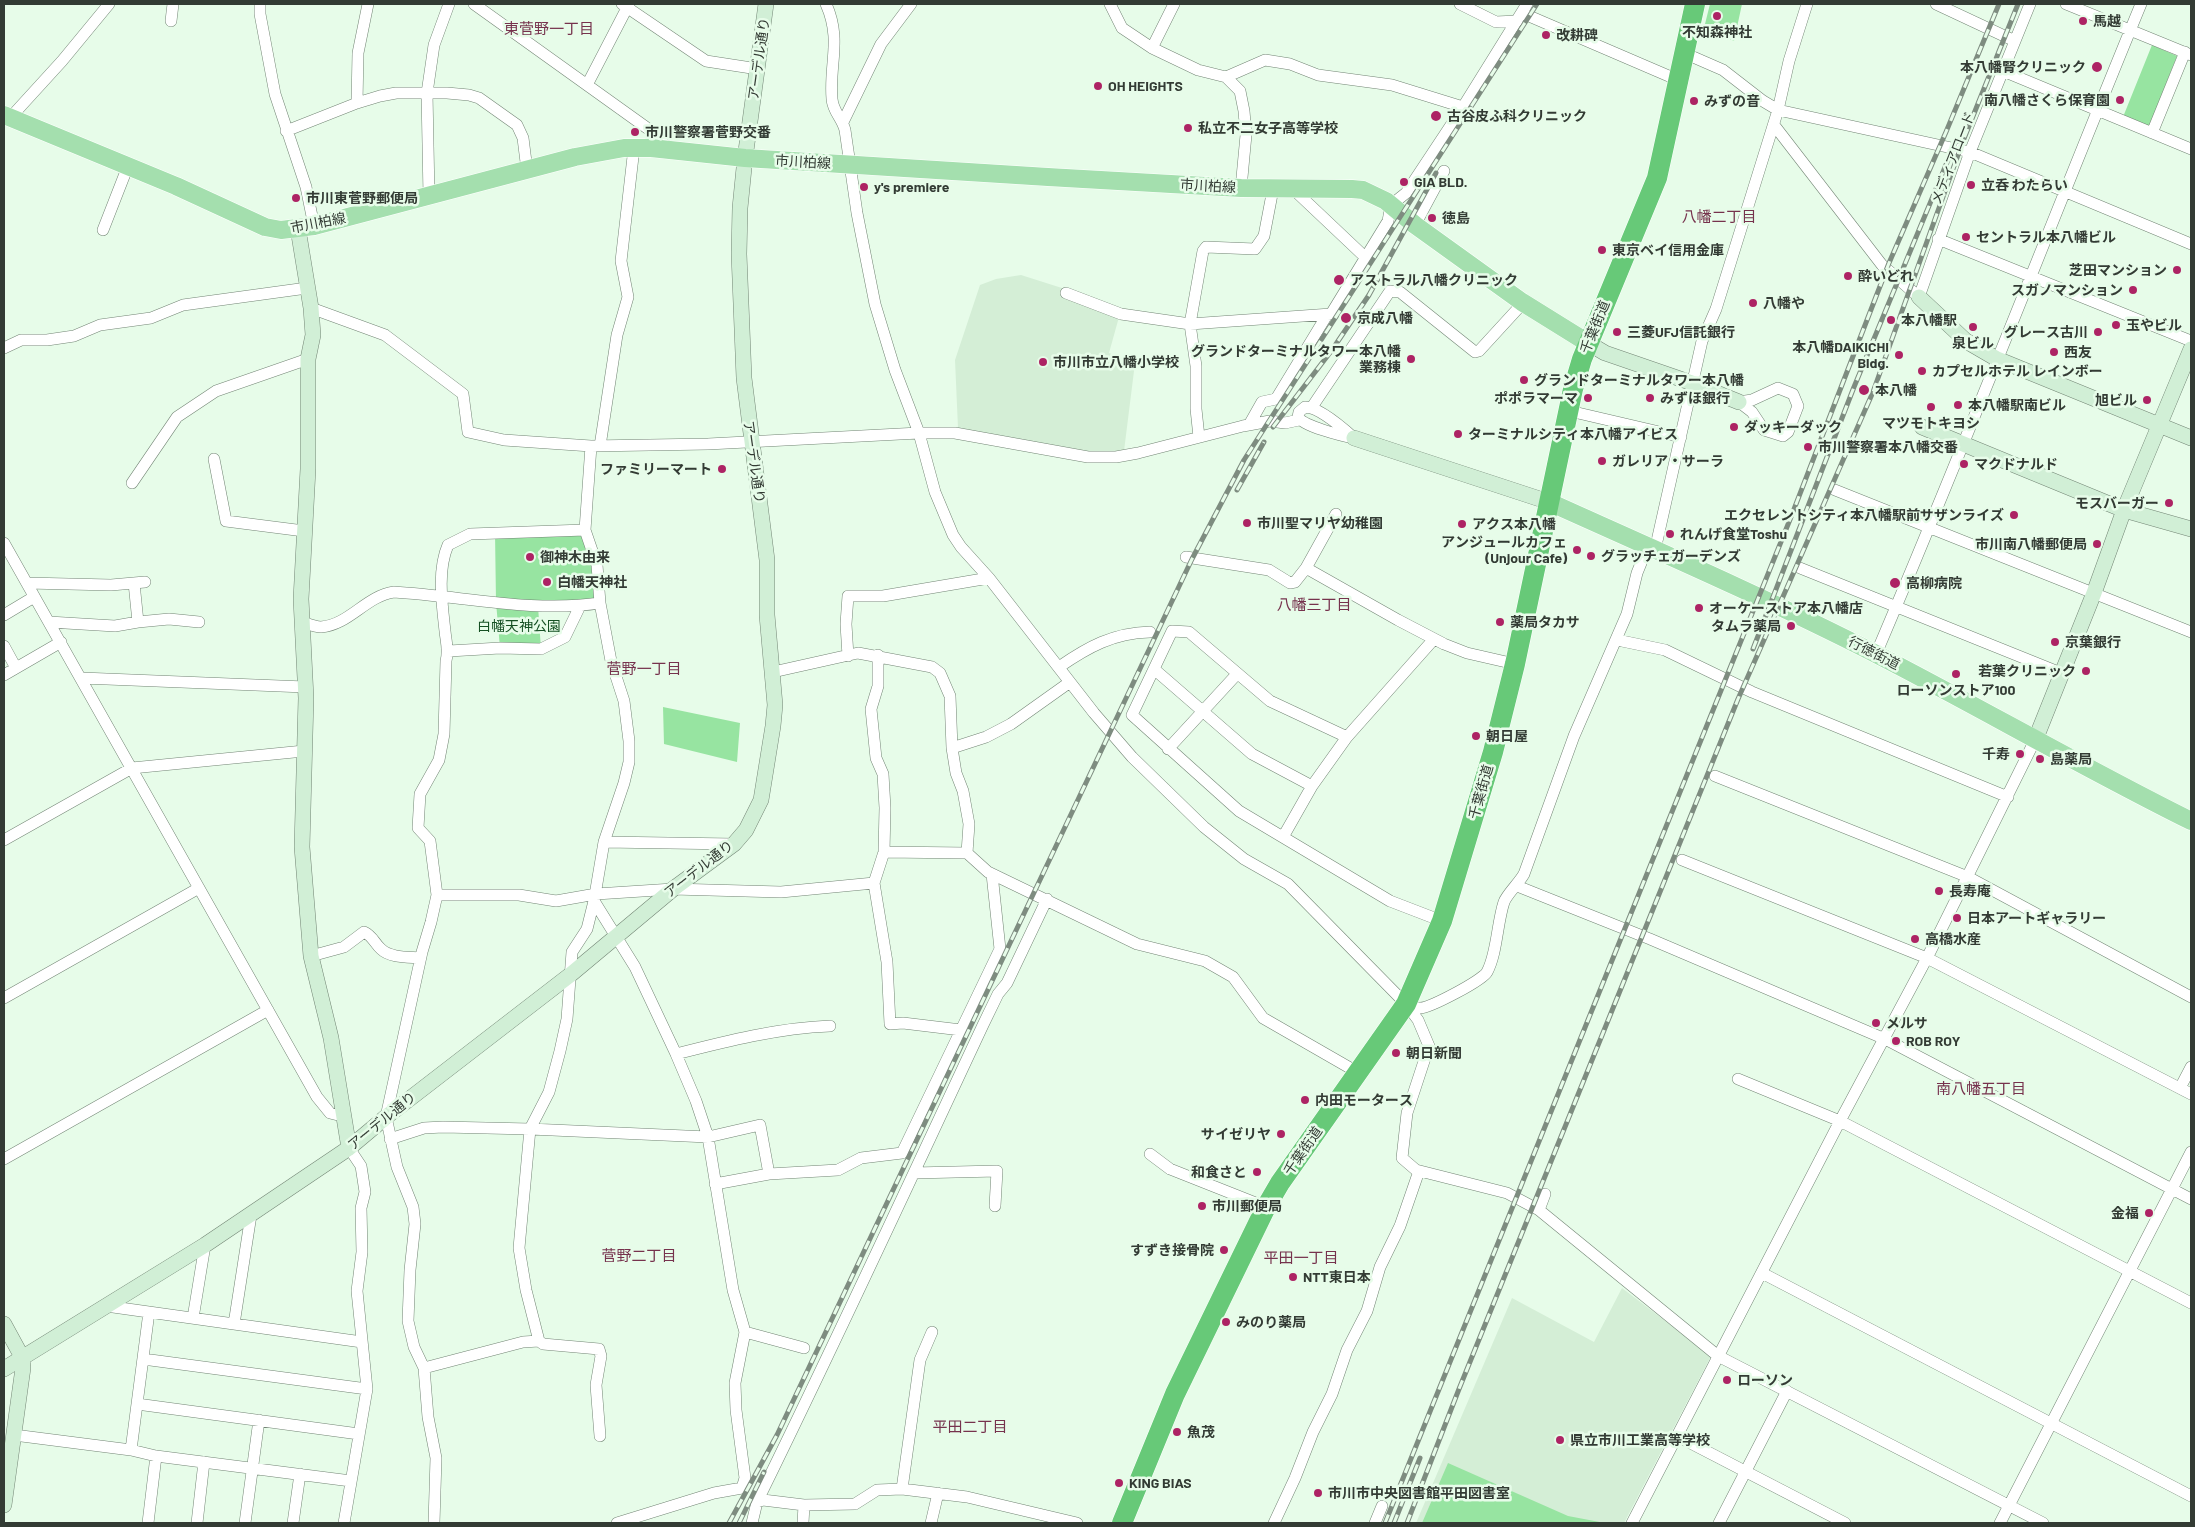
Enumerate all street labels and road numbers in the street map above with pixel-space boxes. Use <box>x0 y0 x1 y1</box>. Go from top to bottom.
street label: アーデル通り <box>745 17 773 101</box>
street label: メディアロード <box>1928 109 1978 207</box>
street label: 市川柏線 <box>775 152 831 172</box>
street label: 市川柏線 <box>1180 176 1236 196</box>
street label: 市川柏線 <box>289 209 347 237</box>
street label: 千葉街道 <box>1577 298 1613 356</box>
street label: アーデル通り <box>740 420 768 504</box>
street label: 行徳街道 <box>1845 633 1903 673</box>
street label: 千葉街道 <box>1465 763 1497 821</box>
street label: アーデル通り <box>661 837 737 901</box>
street label: アーデル通り <box>344 1088 420 1154</box>
street label: 千葉街道 <box>1280 1123 1326 1179</box>

